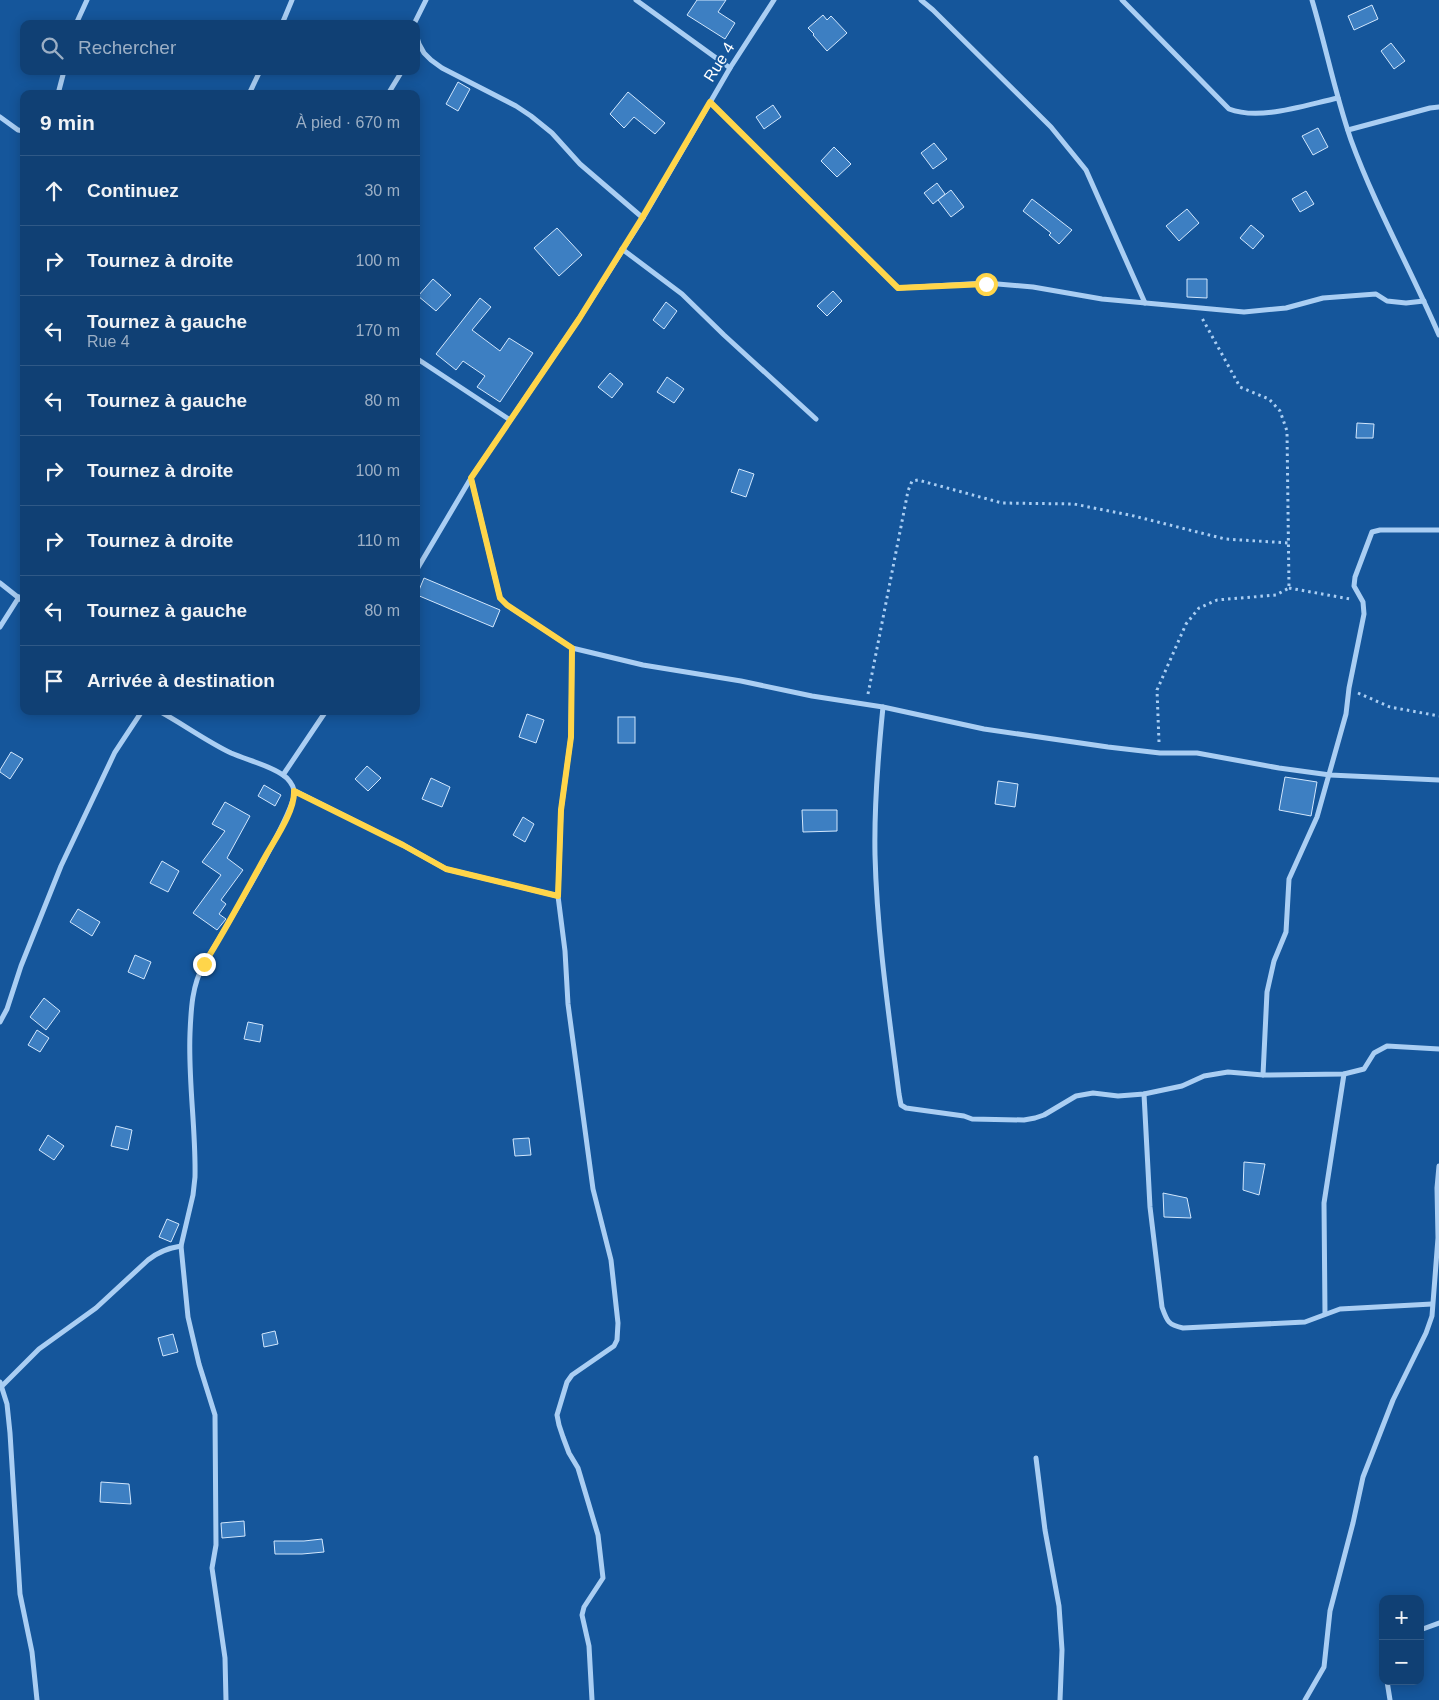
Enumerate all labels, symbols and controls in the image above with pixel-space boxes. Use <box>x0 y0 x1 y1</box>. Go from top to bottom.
search box <box>20 20 420 75</box>
icon: search <box>38 34 66 62</box>
text: Rechercher <box>78 37 176 58</box>
street label: Rue 4 <box>700 39 738 85</box>
text: 9 min <box>40 111 95 134</box>
text: À pied · 670 m <box>296 114 400 131</box>
icon: ahead <box>40 177 68 205</box>
text: Continuez <box>87 180 179 201</box>
text: 30 m <box>364 182 400 199</box>
icon: right <box>40 247 68 275</box>
text: Tournez à droite <box>87 250 233 271</box>
text: 100 m <box>356 252 400 269</box>
route start <box>975 273 998 296</box>
text: Tournez à gauche <box>87 311 247 332</box>
icon: left <box>40 317 68 345</box>
text: 170 m <box>356 322 400 339</box>
text: Rue 4 <box>87 333 130 350</box>
icon: left <box>40 387 68 415</box>
text: Tournez à gauche <box>87 390 247 411</box>
text: 80 m <box>364 392 400 409</box>
icon: right <box>40 457 68 485</box>
text: Tournez à droite <box>87 460 233 481</box>
text: 100 m <box>356 462 400 479</box>
icon: right <box>40 527 68 555</box>
text: Tournez à droite <box>87 530 233 551</box>
text: 110 m <box>357 532 400 549</box>
icon: left <box>40 597 68 625</box>
text: Tournez à gauche <box>87 600 247 621</box>
text: 80 m <box>364 602 400 619</box>
icon: arrive <box>40 667 68 695</box>
text: Arrivée à destination <box>87 670 275 691</box>
route end <box>193 953 216 976</box>
map controls <box>1379 1595 1424 1685</box>
button: + <box>1379 1595 1424 1640</box>
button: − <box>1379 1640 1424 1685</box>

